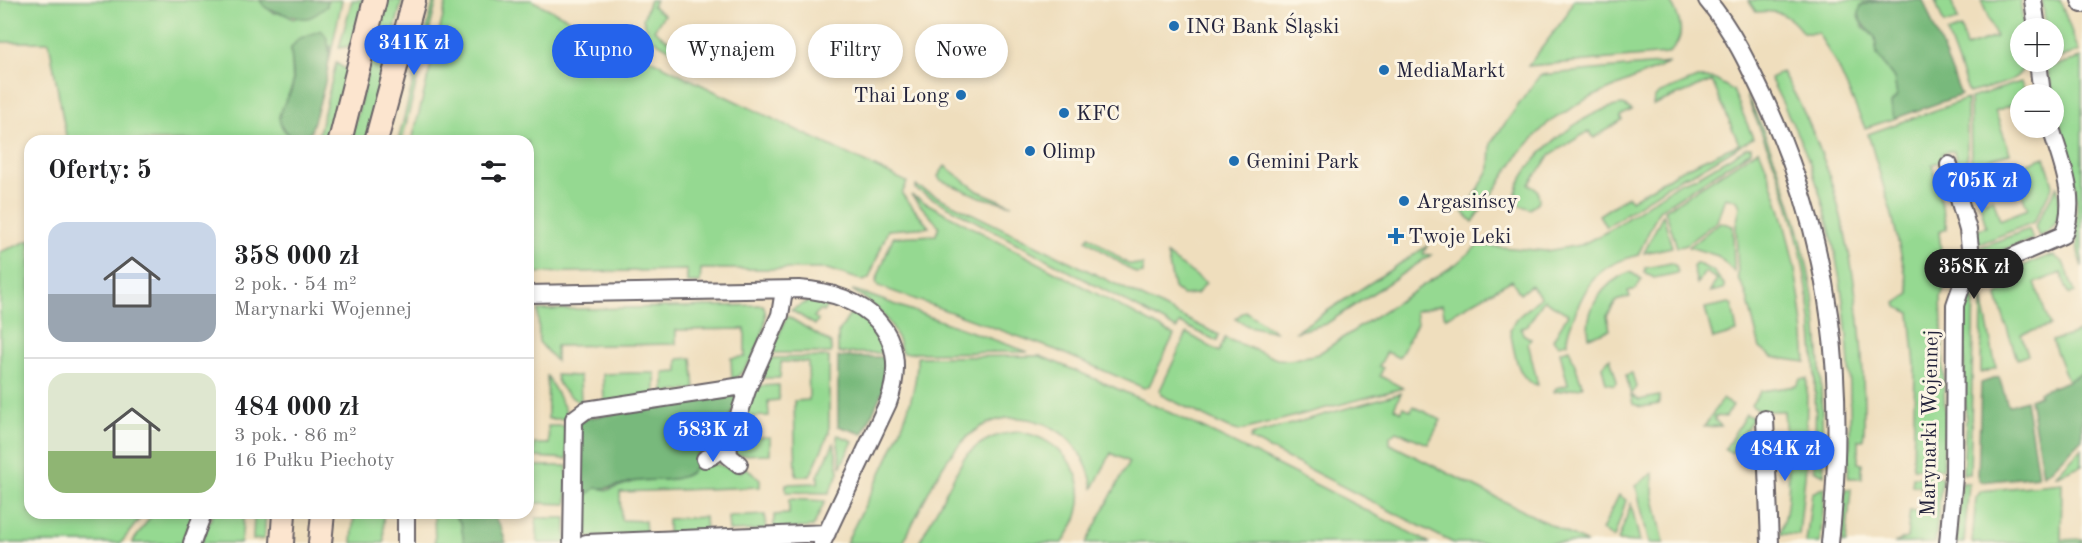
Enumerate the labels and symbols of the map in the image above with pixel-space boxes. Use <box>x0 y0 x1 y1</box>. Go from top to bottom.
place label: ING Bank Śląski <box>1186 12 1339 38</box>
marker: ING Bank Śląski <box>1167 19 1181 33</box>
pin: 341K zł <box>359 25 469 76</box>
place label: MediaMarkt <box>1396 61 1505 82</box>
marker: MediaMarkt <box>1377 63 1391 77</box>
place label: Thai Long <box>853 86 950 107</box>
marker: Thai Long <box>954 88 968 102</box>
place label: KFC <box>1076 104 1120 125</box>
marker: KFC <box>1057 106 1071 120</box>
place label: Olimp <box>1042 142 1096 163</box>
marker: Olimp <box>1023 144 1037 158</box>
place label: Gemini Park <box>1246 152 1359 173</box>
marker: Gemini Park <box>1227 154 1241 168</box>
pin: 705K zł <box>1927 163 2037 214</box>
place label: Argasińscy <box>1416 192 1518 213</box>
marker: Argasińscy <box>1397 194 1411 208</box>
place label: Twoje Leki <box>1408 227 1511 248</box>
marker: Twoje Leki <box>1389 229 1403 243</box>
pin: 358K zł <box>1919 249 2029 300</box>
street label: Marynarki Wojennej <box>1918 329 1943 517</box>
pin: 583K zł <box>658 412 768 463</box>
pin: 484K zł <box>1730 431 1840 482</box>

